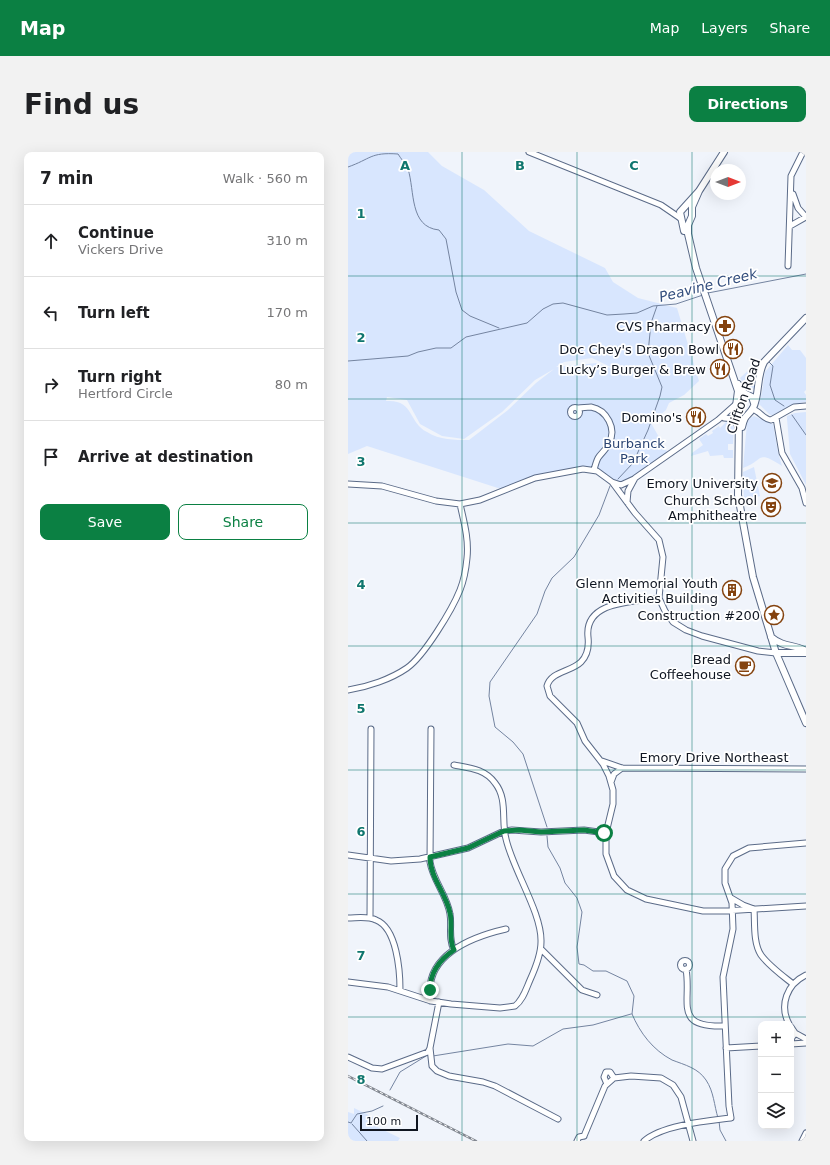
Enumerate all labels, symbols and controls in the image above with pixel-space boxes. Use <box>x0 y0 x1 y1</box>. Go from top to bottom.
text: Map <box>20 17 65 39</box>
text: Map <box>650 20 679 36</box>
text: Layers <box>701 20 748 36</box>
text: Share <box>770 20 810 36</box>
button: Directions <box>689 86 806 122</box>
text: Find us <box>24 88 139 121</box>
text: A <box>400 158 410 173</box>
text: B <box>515 158 525 173</box>
text: C <box>629 158 639 173</box>
north arrow <box>710 164 746 200</box>
text: 7 min <box>40 168 93 188</box>
text: Walk · 560 m <box>223 171 308 186</box>
text: 1 <box>356 206 366 221</box>
text: Continue <box>78 224 154 242</box>
icon: ahead <box>40 230 62 252</box>
text: 310 m <box>266 233 308 248</box>
text: Vickers Drive <box>78 242 163 257</box>
water label: Peavine Creek <box>657 265 760 305</box>
icon: left <box>40 302 62 324</box>
text: Turn left <box>78 304 150 322</box>
text: 170 m <box>266 305 308 320</box>
pharmacy icon: CVS Pharmacy <box>714 315 736 337</box>
place label: CVS Pharmacy <box>616 319 711 334</box>
text: 2 <box>356 330 366 345</box>
restaurant icon: Doc Chey's Dragon Bowl <box>722 338 744 360</box>
place label: Doc Chey's Dragon Bowl <box>559 342 719 357</box>
street label: Clifton Road <box>724 357 763 436</box>
restaurant icon: Lucky’s Burger & Brew <box>709 358 731 380</box>
place label: Lucky’s Burger & Brew <box>559 362 706 377</box>
text: Turn right <box>78 368 162 386</box>
icon: right <box>40 374 62 396</box>
text: 80 m <box>275 377 308 392</box>
text: Hertford Circle <box>78 386 173 401</box>
restaurant icon: Domino's <box>685 406 707 428</box>
place label: Domino's <box>621 410 682 425</box>
park label: Burbanck Park <box>603 436 665 466</box>
icon: arrive <box>40 446 62 468</box>
text: Arrive at destination <box>78 448 253 466</box>
text: 3 <box>356 454 366 469</box>
school or university icon: Emory University <box>761 472 783 494</box>
place label: Emory University <box>646 476 758 491</box>
place label: Church School Amphitheatre <box>664 493 757 523</box>
theatre icon: Church School Amphitheatre <box>760 496 782 518</box>
button: Save <box>40 504 170 540</box>
button: Share <box>178 504 308 540</box>
place label: Glenn Memorial Youth Activities Building <box>575 576 718 606</box>
text: 4 <box>356 577 366 592</box>
building icon: Glenn Memorial Youth Activities Building <box>721 579 743 601</box>
place icon: Construction #200 <box>763 604 785 626</box>
place label: Construction #200 <box>637 608 760 623</box>
place label: Bread Coffeehouse <box>650 652 731 682</box>
cafe icon: Bread Coffeehouse <box>734 655 756 677</box>
text: 5 <box>356 701 366 716</box>
street label: Emory Drive Northeast <box>640 750 789 765</box>
text: 6 <box>356 824 366 839</box>
route start <box>595 824 613 842</box>
text: 7 <box>356 948 366 963</box>
route end <box>421 981 439 999</box>
map controls <box>758 1021 794 1129</box>
button: + <box>758 1021 794 1057</box>
button: − <box>758 1057 794 1093</box>
text: 8 <box>356 1072 366 1087</box>
button: layers <box>758 1093 794 1129</box>
scale bar <box>360 1113 418 1132</box>
text: 100 m <box>366 1115 401 1128</box>

